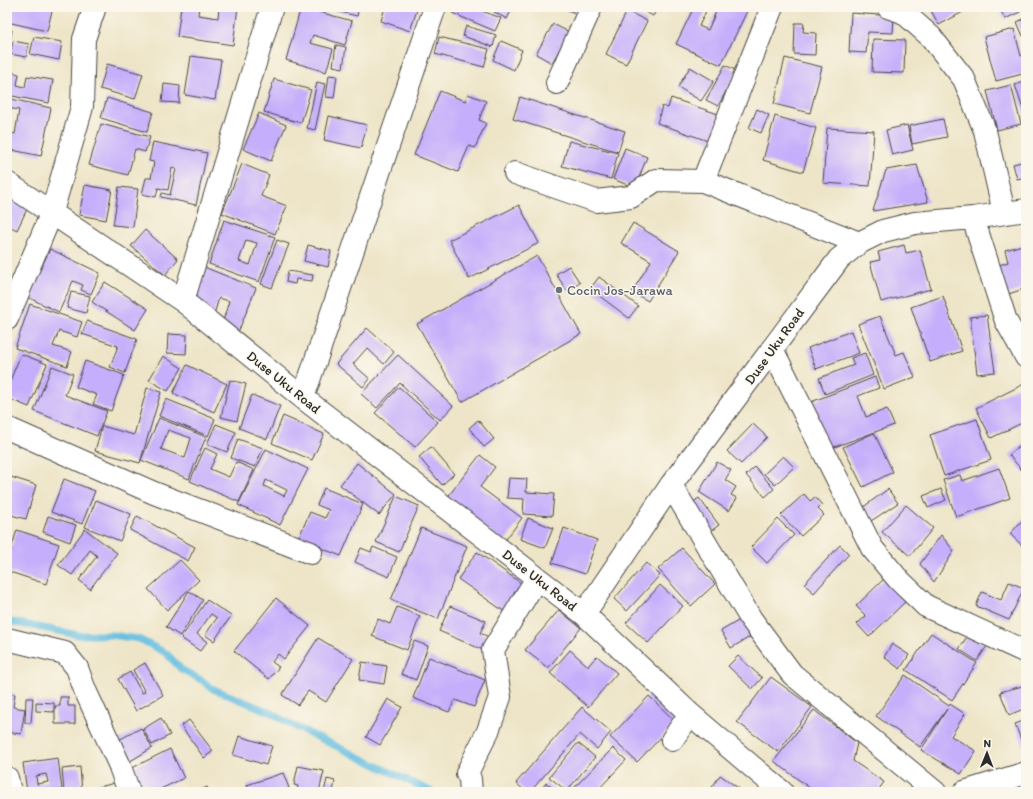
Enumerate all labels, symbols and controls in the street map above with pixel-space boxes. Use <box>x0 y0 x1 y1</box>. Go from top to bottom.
place label: Cocin Jos-Jarawa <box>567 282 674 299</box>
marker: Cocin Jos-Jarawa <box>554 285 564 295</box>
street label: Duse Uku Road <box>741 304 808 388</box>
street label: Duse Uku Road <box>243 347 324 418</box>
street label: Duse Uku Road <box>499 546 581 615</box>
north arrow <box>967 733 1007 773</box>
text: N <box>983 737 991 750</box>

